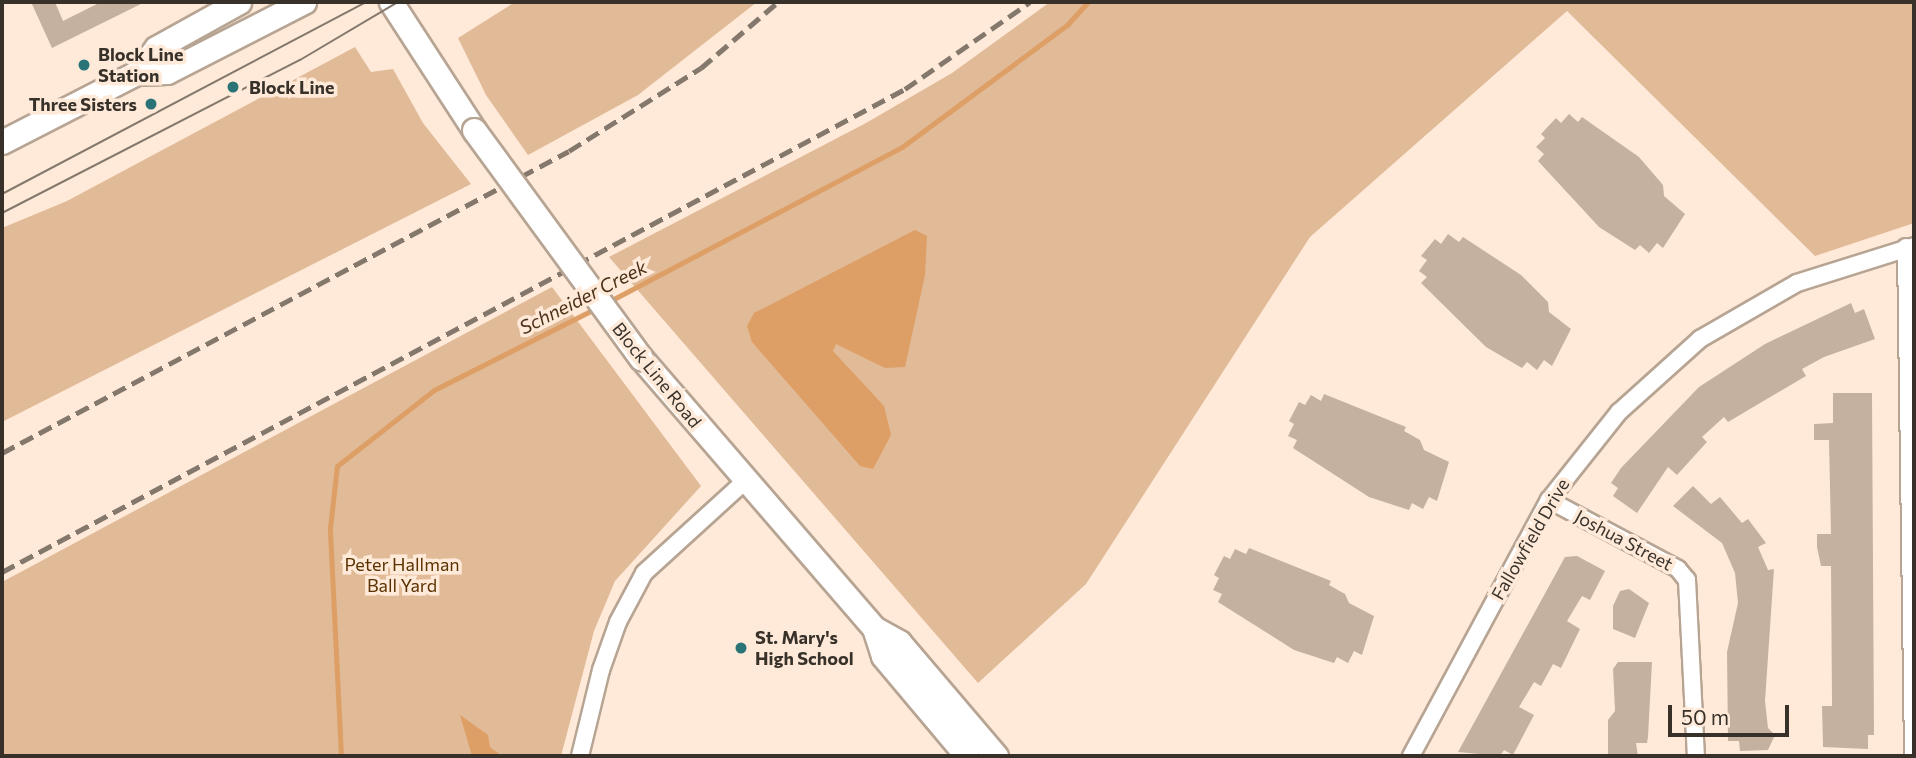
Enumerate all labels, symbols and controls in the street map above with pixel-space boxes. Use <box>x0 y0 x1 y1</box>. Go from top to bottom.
place label: Block Line Station <box>98 44 183 86</box>
marker: Block Line Station <box>76 57 92 73</box>
place label: Block Line <box>249 76 334 98</box>
marker: Block Line <box>223 77 243 97</box>
place label: Three Sisters <box>29 93 137 115</box>
marker: Three Sisters <box>143 96 159 112</box>
water label: Schneider Creek <box>515 255 651 339</box>
street label: Block Line Road <box>608 318 706 432</box>
street label: Fallowfield Drive <box>1487 474 1573 604</box>
street label: Joshua Street <box>1571 505 1677 575</box>
park label: Peter Hallman Ball Yard <box>344 554 460 596</box>
place label: St. Mary's High School <box>755 627 854 670</box>
marker: St. Mary's High School <box>733 640 749 656</box>
scale bar <box>1671 692 1792 736</box>
text: 50 m <box>1681 704 1729 729</box>

